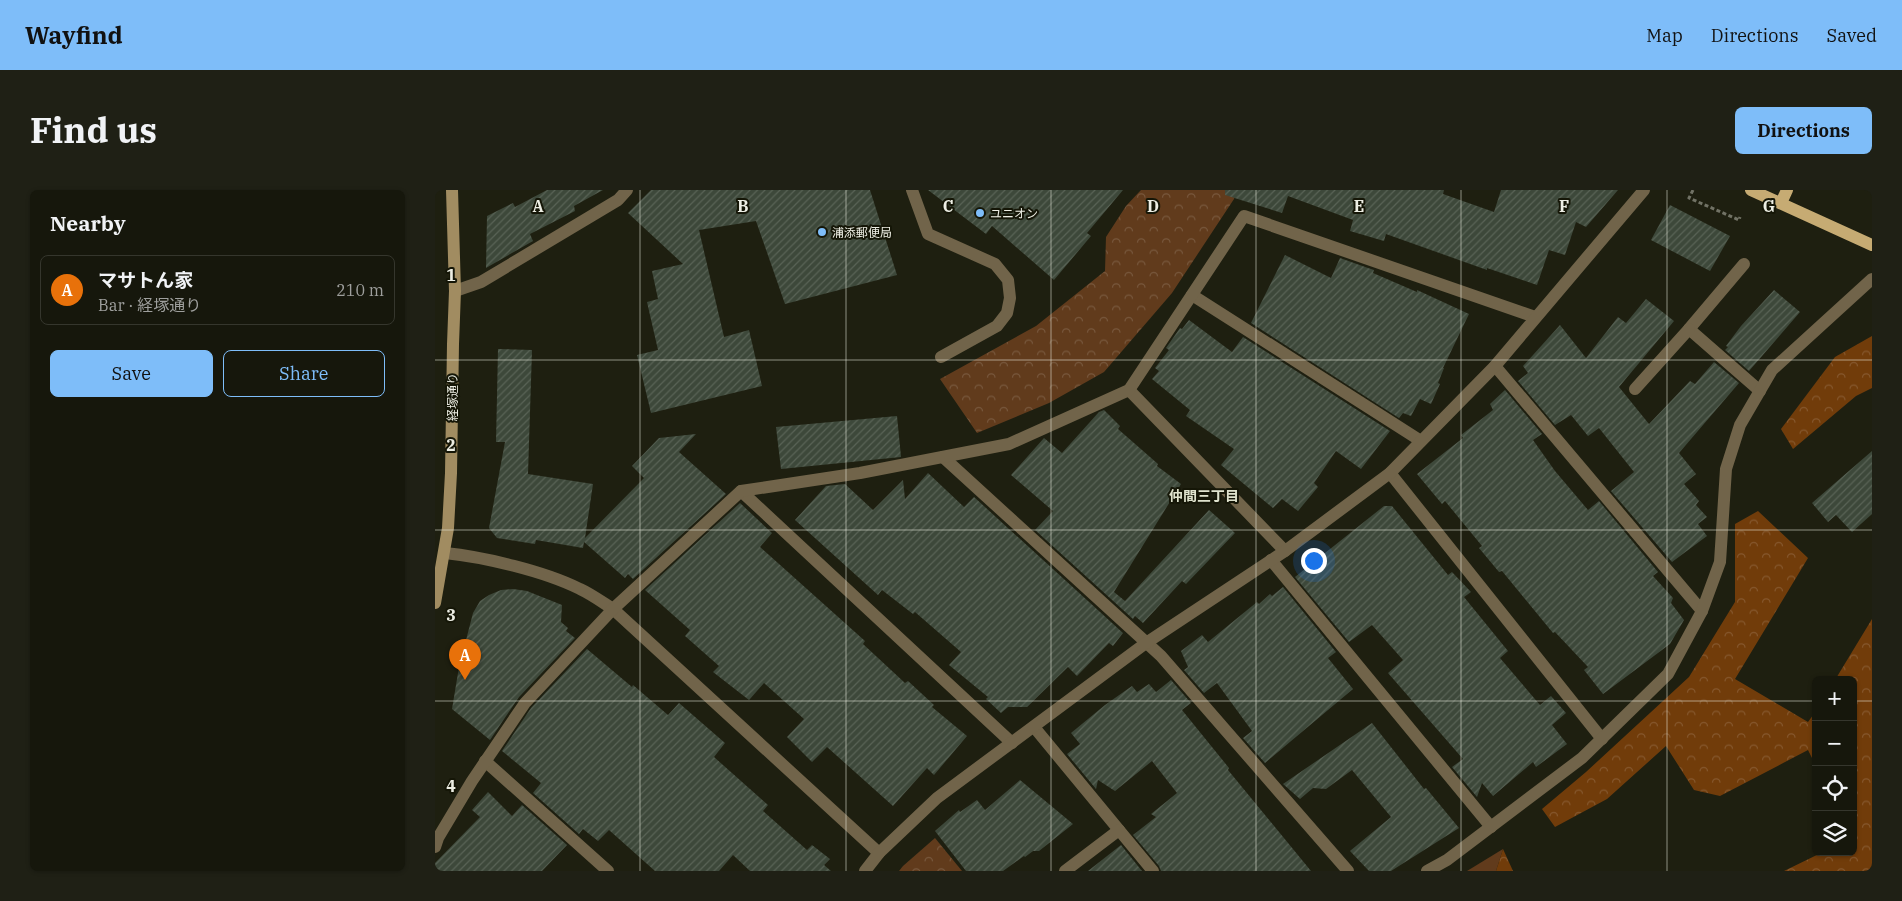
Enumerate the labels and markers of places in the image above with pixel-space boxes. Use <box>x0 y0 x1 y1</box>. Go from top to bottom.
place label: ユニオン <box>990 206 1038 221</box>
marker: ユニオン <box>974 207 986 219</box>
place label: 浦添郵便局 <box>832 225 892 240</box>
marker: 浦添郵便局 <box>816 226 828 238</box>
pin: A <box>449 639 481 680</box>

